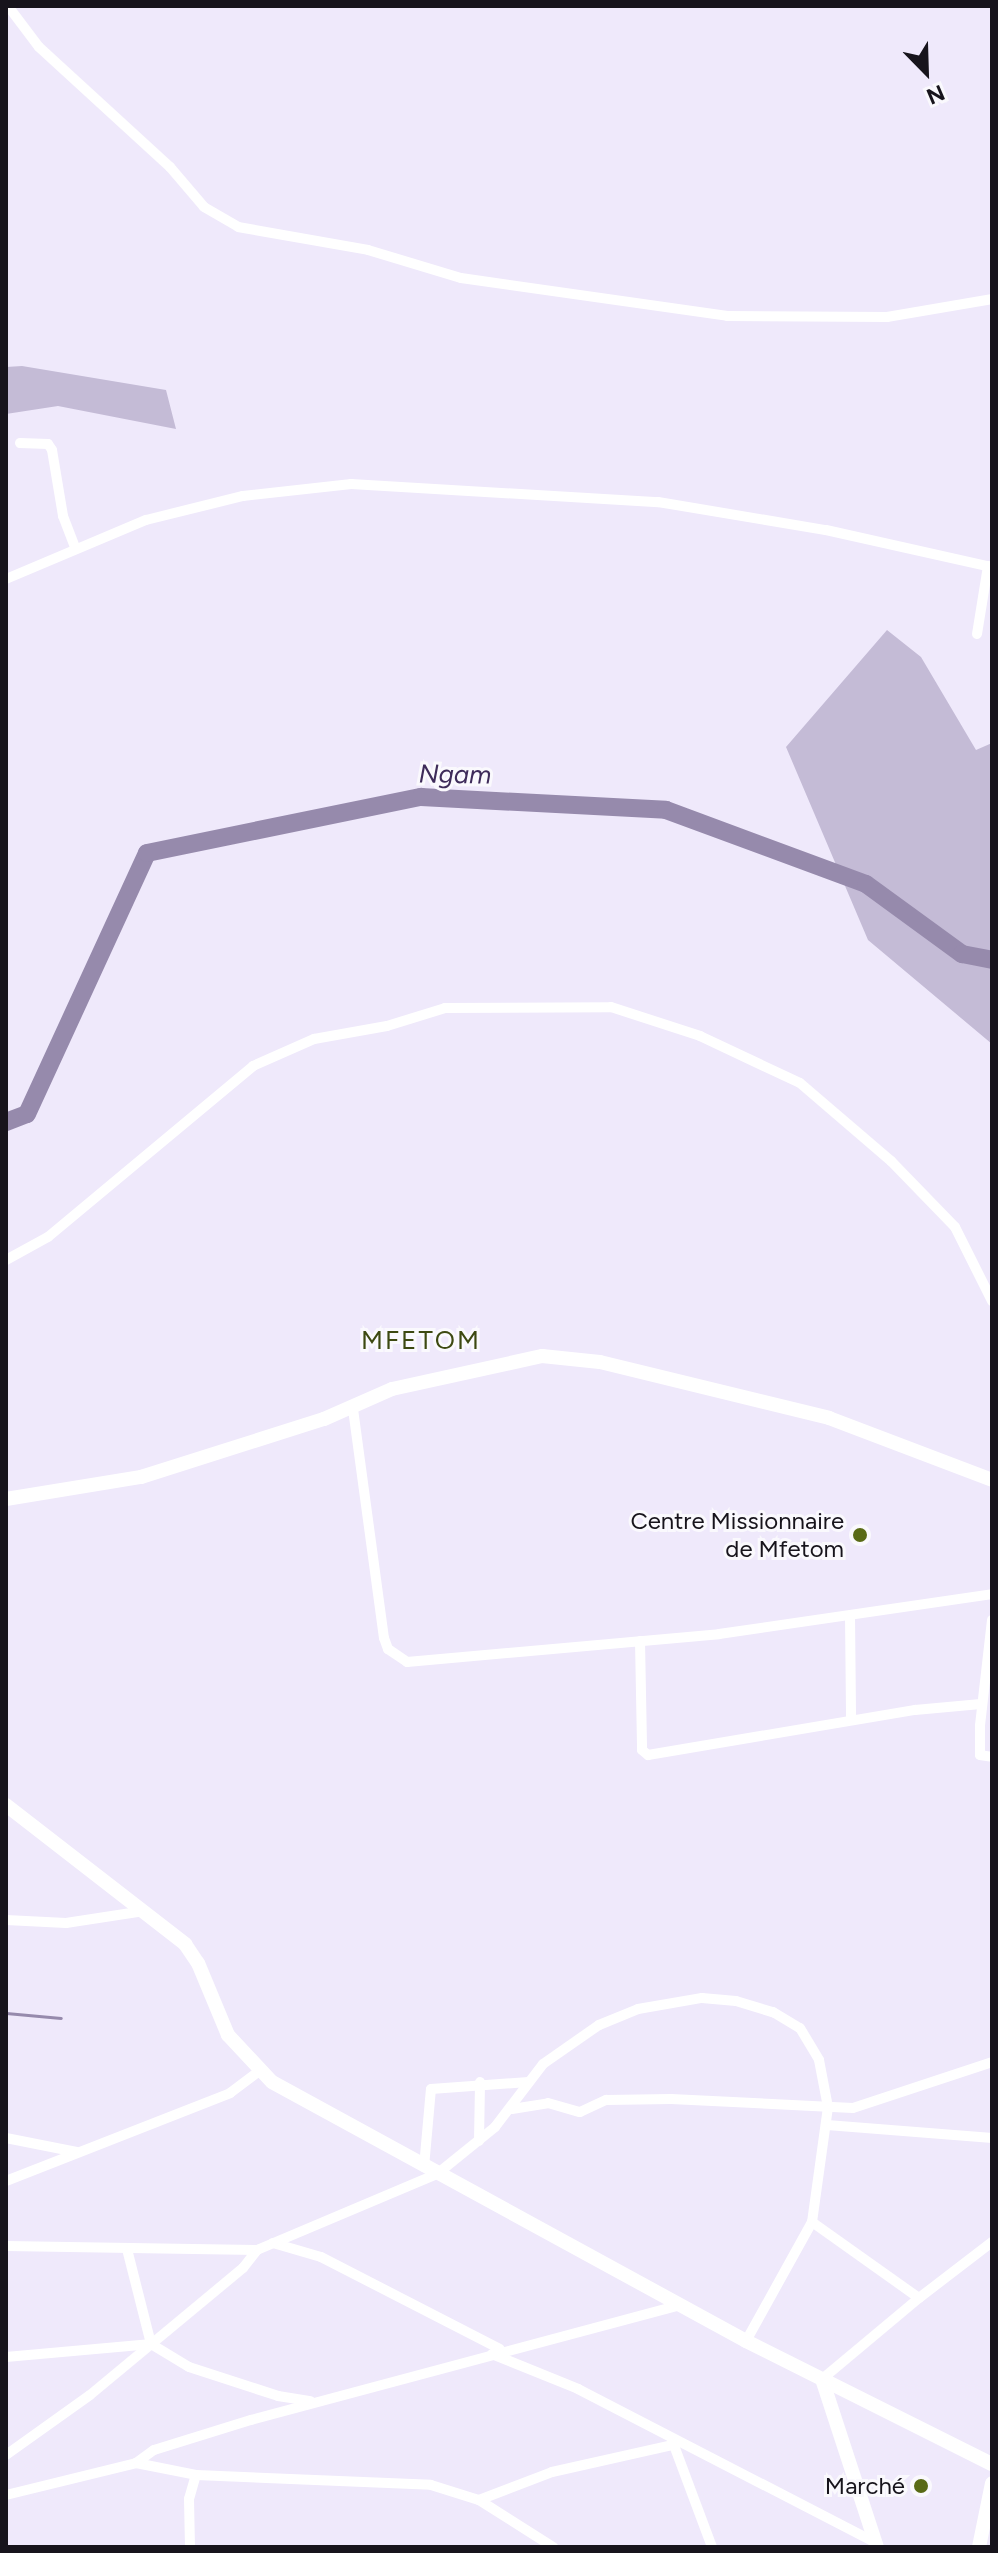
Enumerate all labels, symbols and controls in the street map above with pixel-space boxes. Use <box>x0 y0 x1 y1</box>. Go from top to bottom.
north arrow <box>886 32 966 112</box>
text: N <box>922 79 949 110</box>
water label: Ngam <box>418 759 492 791</box>
district label: MFETOM <box>361 1325 481 1357</box>
place label: Centre Missionnaire de Mfetom <box>630 1507 844 1563</box>
marker: Centre Missionnaire de Mfetom <box>851 1526 869 1544</box>
place label: Marché <box>825 2472 905 2500</box>
marker: Marché <box>912 2477 930 2495</box>

